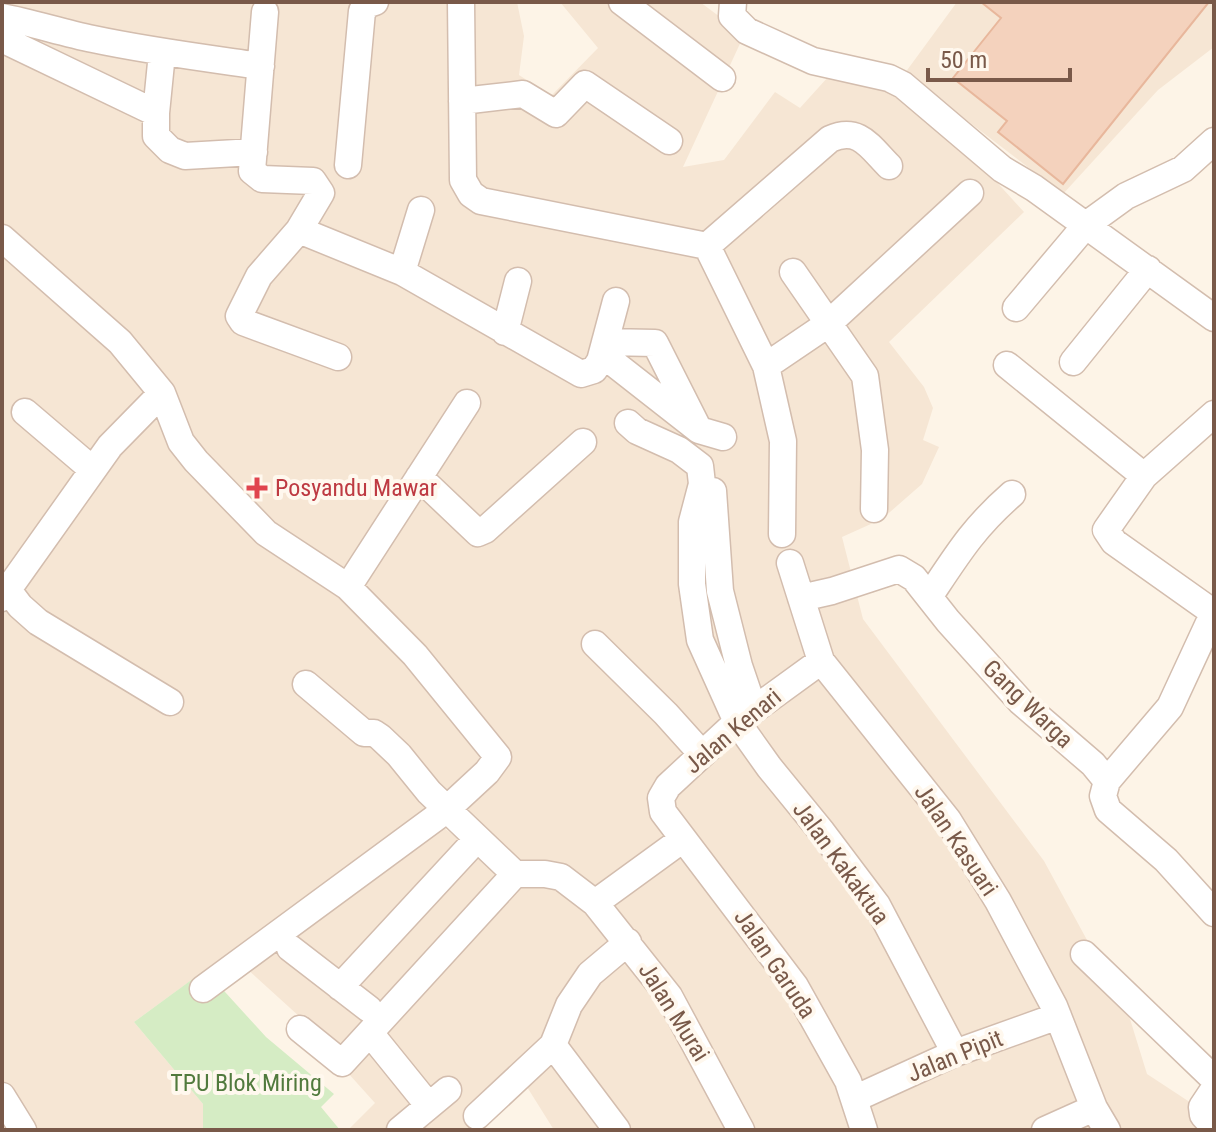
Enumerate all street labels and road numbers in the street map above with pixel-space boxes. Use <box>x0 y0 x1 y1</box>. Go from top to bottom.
street label: Gang Warga <box>977 654 1079 754</box>
street label: Jalan Kenari <box>679 683 787 779</box>
street label: Jalan Kasuari <box>908 779 1004 901</box>
street label: Jalan Kakaktua <box>787 796 895 930</box>
street label: Jalan Garuda <box>728 904 822 1024</box>
street label: Jalan Murai <box>633 958 715 1066</box>
street label: Jalan Pipit <box>903 1024 1007 1088</box>

